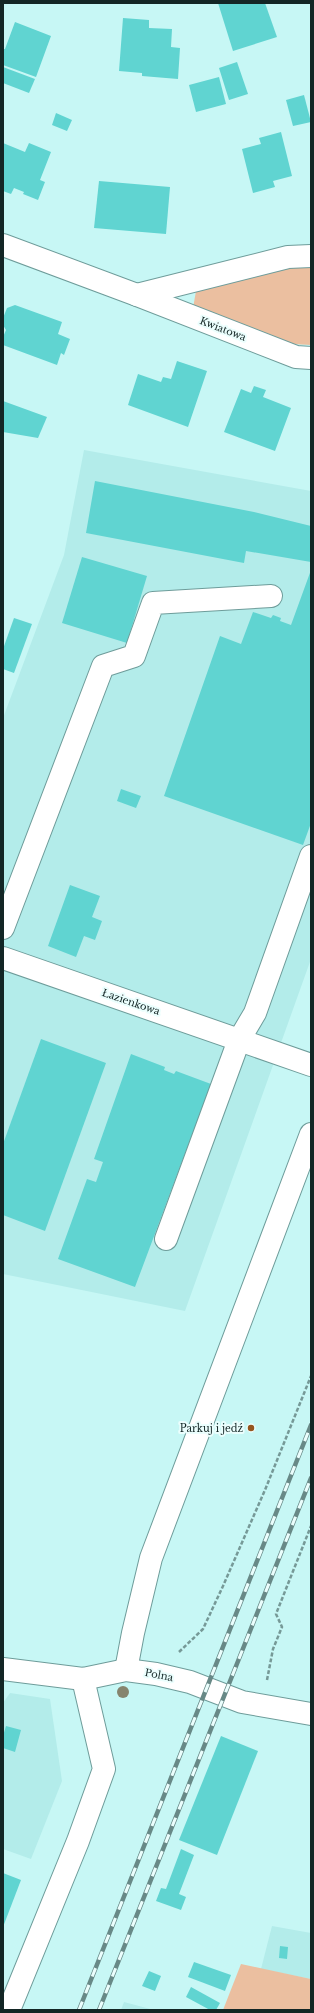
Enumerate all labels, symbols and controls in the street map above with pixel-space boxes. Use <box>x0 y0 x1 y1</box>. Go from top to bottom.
street label: Kwiatowa <box>198 314 248 344</box>
street label: Łazienkowa <box>100 986 162 1018</box>
place label: Parkuj i jedź <box>180 1422 243 1435</box>
marker: Parkuj i jedź <box>246 1423 256 1433</box>
street label: Polna <box>144 1666 175 1684</box>

